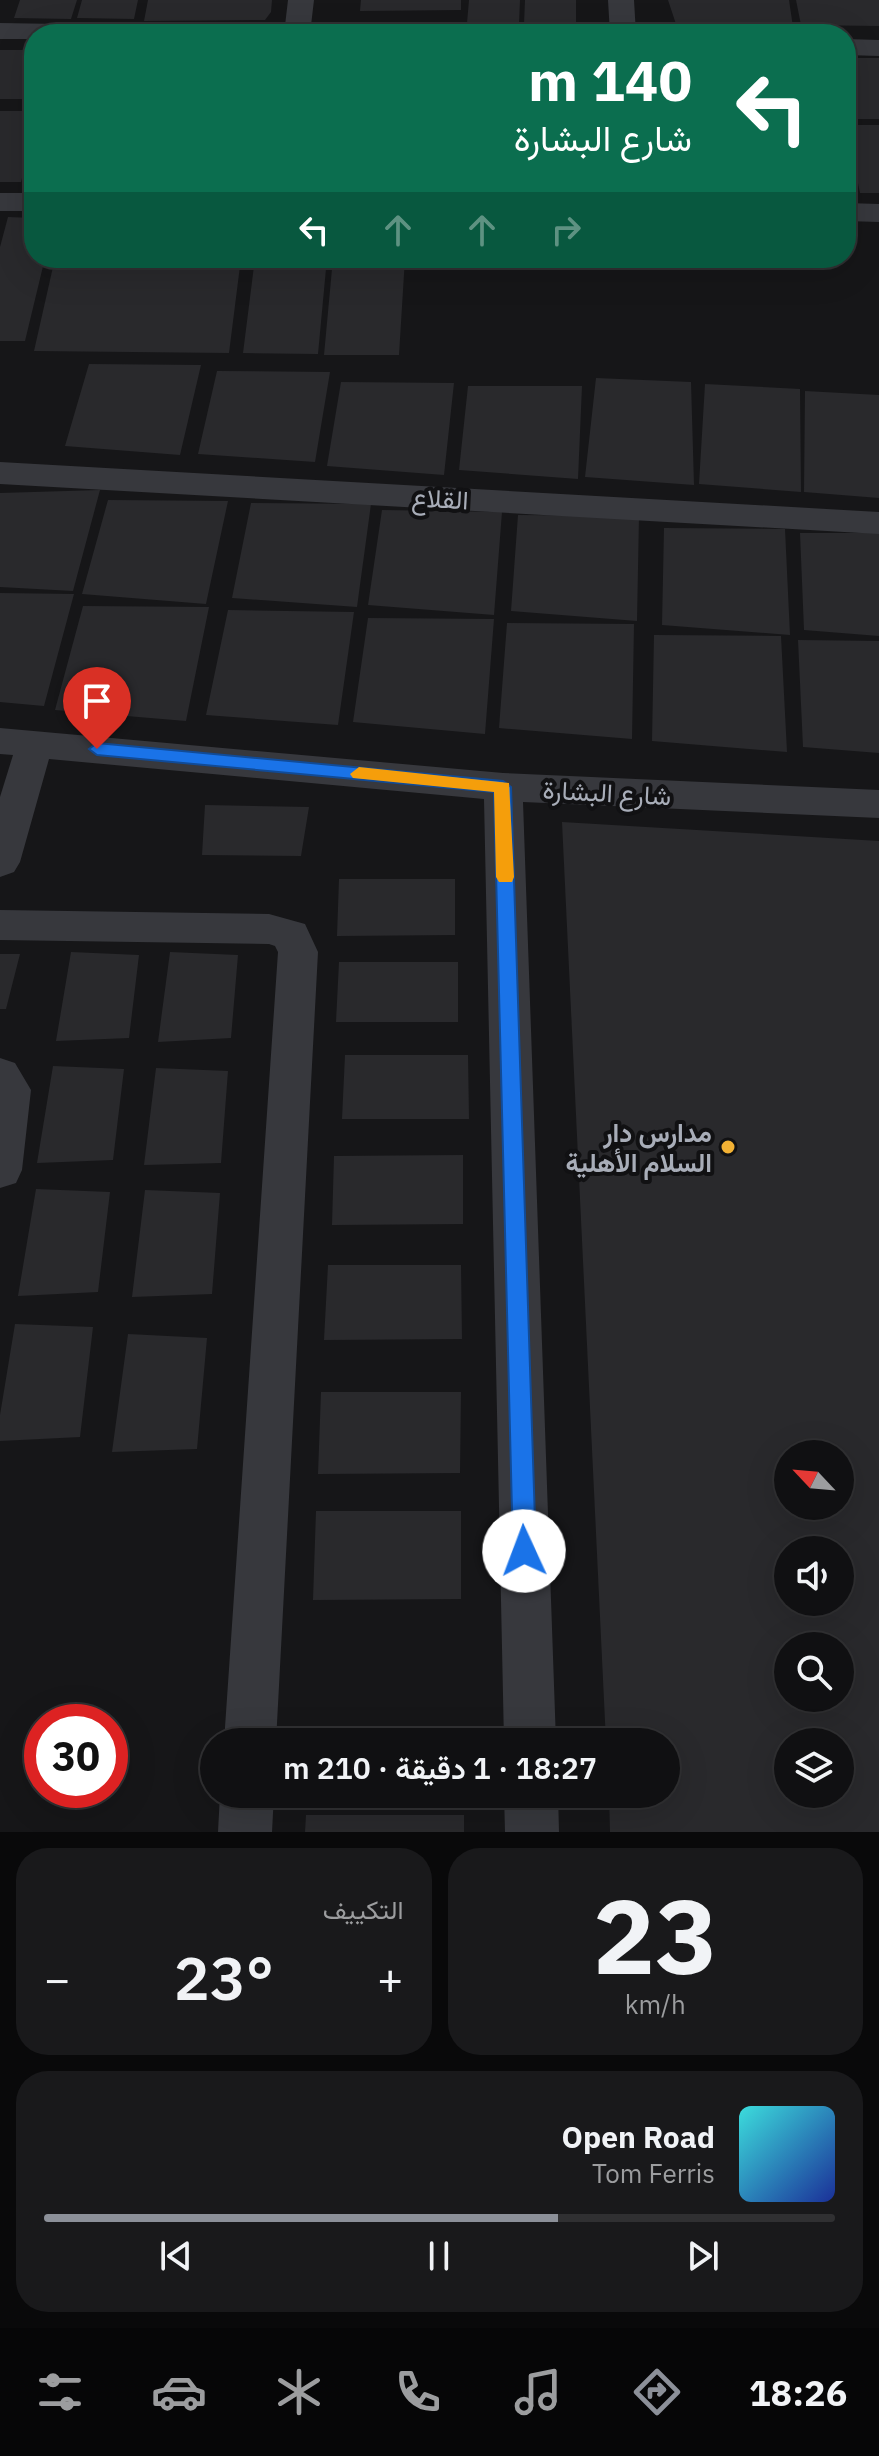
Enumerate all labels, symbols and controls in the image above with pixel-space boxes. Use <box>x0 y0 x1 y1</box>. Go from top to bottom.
text: 140 m <box>528 44 692 116</box>
icon: left <box>720 56 824 160</box>
text: شارع البشارة <box>514 114 692 161</box>
icon: left <box>292 208 336 252</box>
icon: ahead <box>376 208 420 252</box>
icon: ahead <box>460 208 504 252</box>
icon: right <box>544 208 588 252</box>
street label: القلاع <box>411 480 469 518</box>
pin <box>63 667 131 749</box>
icon: arrive <box>75 679 119 723</box>
street label: شارع البشارة <box>542 772 672 814</box>
place label: مدارس دار السلام الأهلية <box>565 1115 712 1180</box>
marker: مدارس دار السلام الأهلية <box>719 1138 737 1156</box>
north arrow <box>774 1440 854 1520</box>
map controls <box>774 1440 854 1808</box>
position arrow <box>482 1509 566 1593</box>
button: sound <box>774 1536 854 1616</box>
button: search <box>774 1632 854 1712</box>
speed limit sign: 30 <box>24 1704 128 1808</box>
button: layers <box>774 1728 854 1808</box>
text: 18:27 · 1 دقيقة · 210 m <box>283 1748 597 1787</box>
text: 23 <box>593 1867 718 2003</box>
text: التكييف <box>323 1892 404 1926</box>
text: 23° <box>174 1938 274 2017</box>
text: − <box>44 1950 70 2007</box>
text: + <box>377 1950 403 2007</box>
text: km/h <box>625 1987 686 2021</box>
text: Open Road <box>562 2117 715 2156</box>
text: Tom Ferris <box>592 2156 715 2190</box>
icon: previous <box>154 2234 198 2278</box>
icon: pause <box>417 2234 461 2278</box>
icon: next <box>681 2234 725 2278</box>
icon: filters <box>32 2364 88 2420</box>
icon: car <box>151 2364 207 2420</box>
icon: climate <box>271 2364 327 2420</box>
icon: phone <box>390 2364 446 2420</box>
icon: music <box>510 2364 566 2420</box>
icon: directions <box>629 2364 685 2420</box>
text: 18:26 <box>749 2369 847 2416</box>

